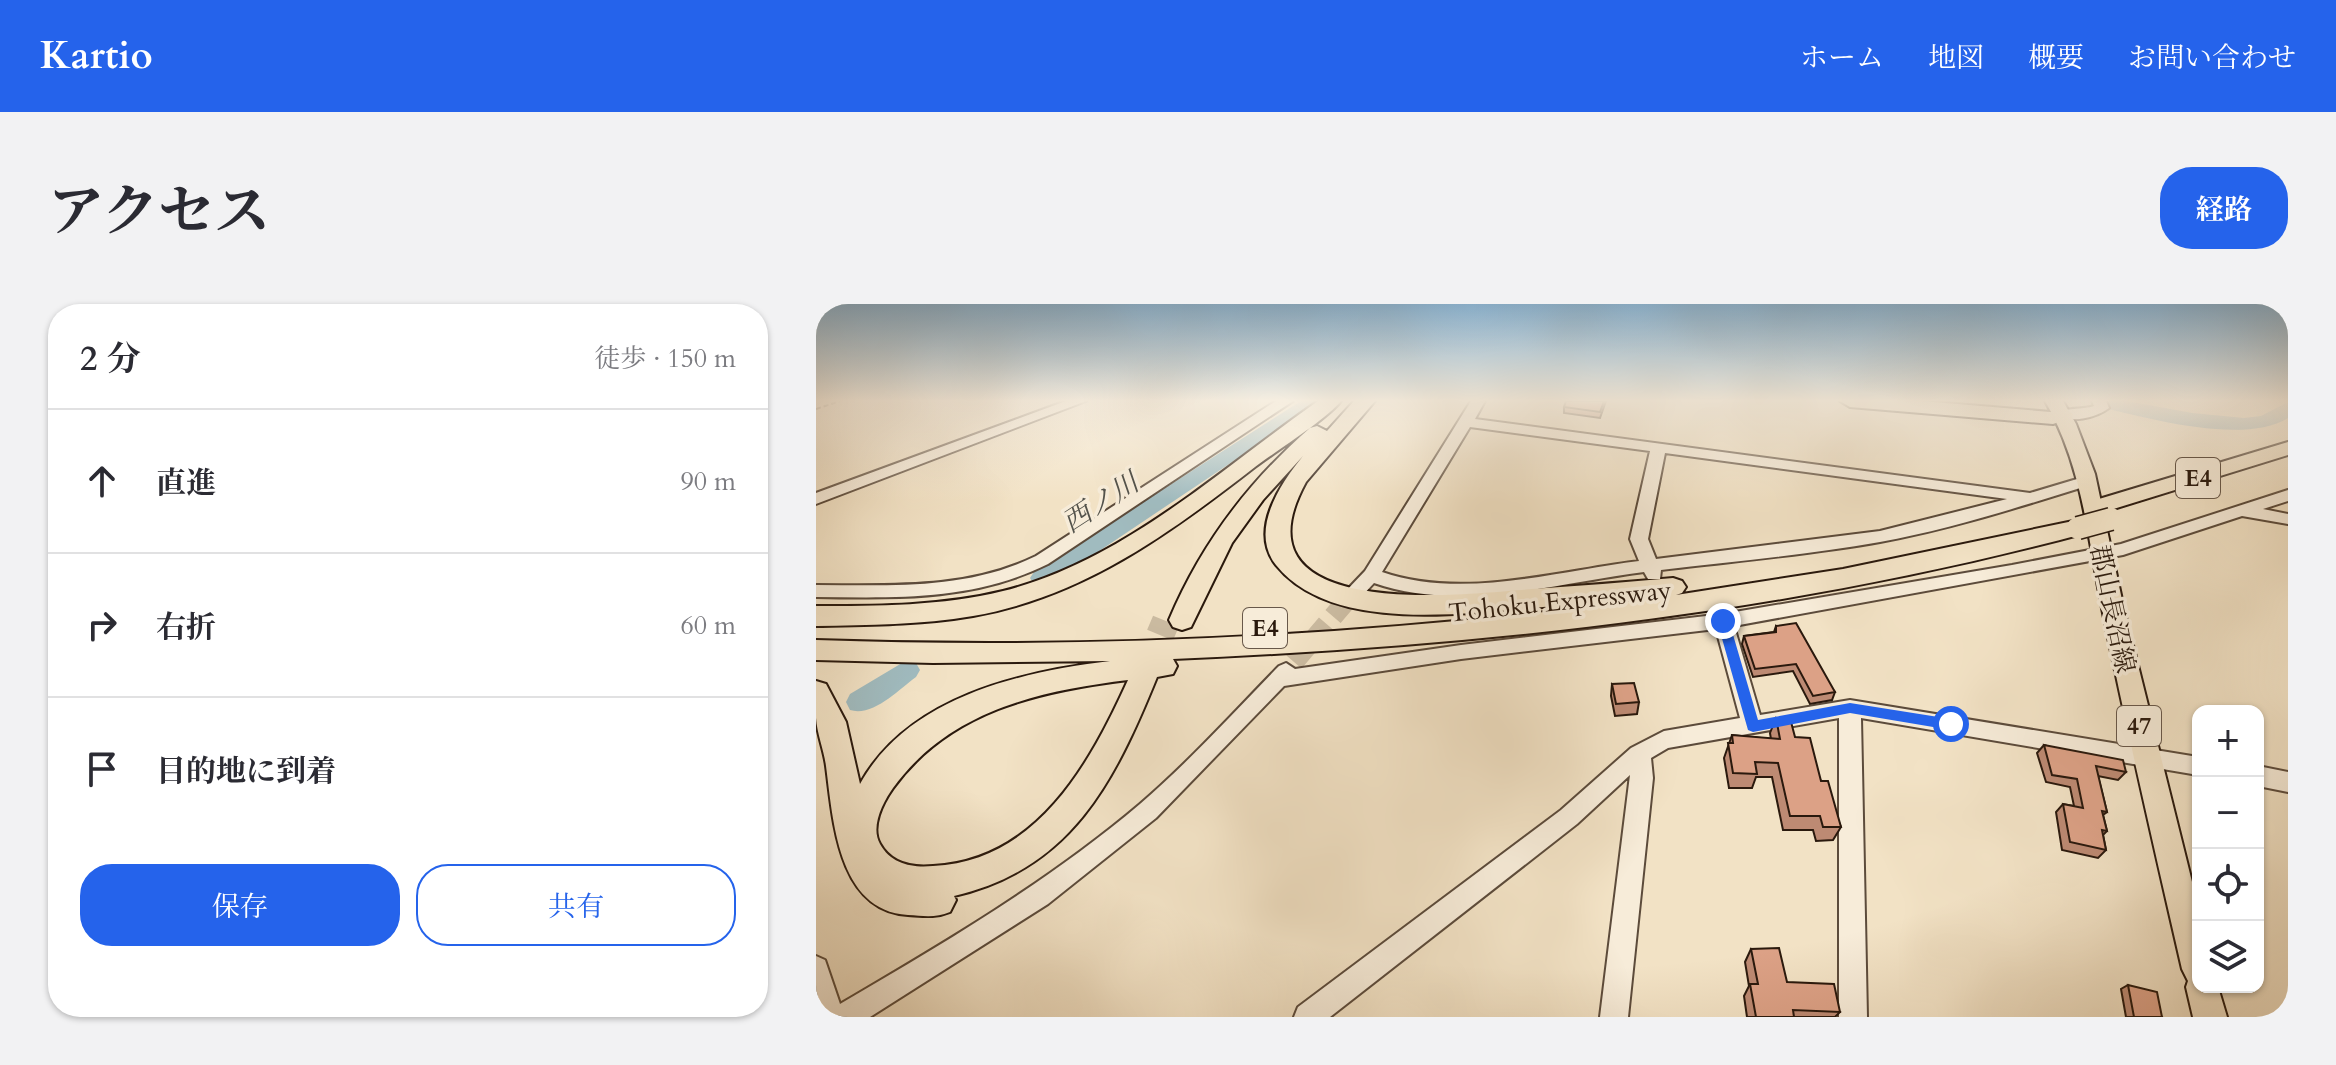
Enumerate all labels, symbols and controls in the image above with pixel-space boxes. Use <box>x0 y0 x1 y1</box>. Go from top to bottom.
text: Kartio <box>40 30 153 82</box>
text: ホーム <box>1800 39 1884 77</box>
text: 地図 <box>1928 39 1984 77</box>
text: 概要 <box>2028 39 2084 77</box>
text: お問い合わせ <box>2128 39 2296 77</box>
button: 経路 <box>2160 167 2288 249</box>
text: アクセス <box>48 175 270 250</box>
text: 2 分 <box>80 336 141 382</box>
text: 徒歩 · 150 m <box>595 341 736 376</box>
road number: E4 <box>2176 458 2220 498</box>
icon: ahead <box>80 459 124 503</box>
water label: 西ノ川 <box>1055 462 1149 542</box>
text: 直進 <box>156 463 216 504</box>
text: 90 m <box>680 464 736 499</box>
street label: 郡山長沼線 <box>2082 542 2143 676</box>
street label: Tohoku Expressway <box>1447 572 1673 631</box>
icon: right <box>80 603 124 647</box>
route end <box>1705 603 1741 639</box>
text: 右折 <box>156 607 216 648</box>
text: 60 m <box>680 608 736 643</box>
road number: E4 <box>1243 608 1287 648</box>
map controls <box>2192 705 2264 993</box>
button: + <box>2192 705 2264 777</box>
route start <box>1933 706 1969 742</box>
road number: 47 <box>2117 706 2161 746</box>
icon: arrive <box>80 747 124 791</box>
text: 目的地に到着 <box>156 751 336 792</box>
button: − <box>2192 777 2264 849</box>
button: locate <box>2192 849 2264 921</box>
button: 保存 <box>80 864 400 946</box>
button: 共有 <box>416 864 736 946</box>
button: layers <box>2192 921 2264 993</box>

